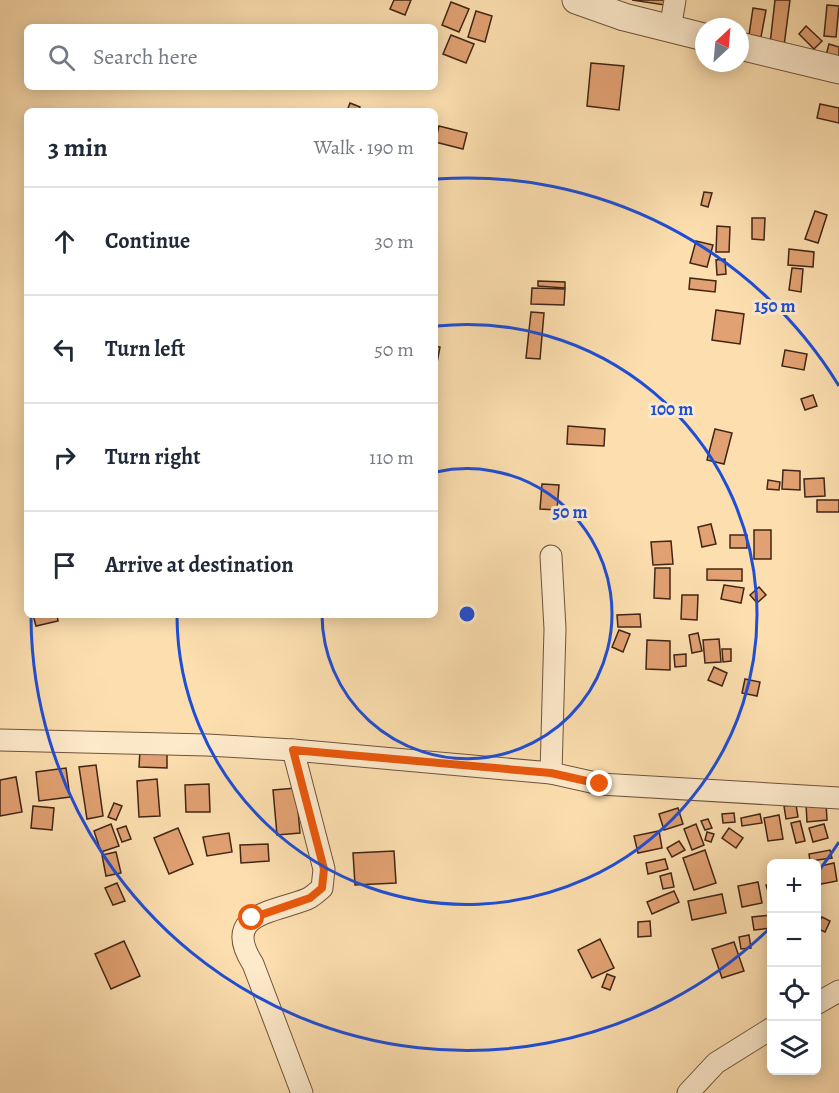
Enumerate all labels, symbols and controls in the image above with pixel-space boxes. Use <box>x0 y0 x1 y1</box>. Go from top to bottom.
north arrow <box>695 18 749 72</box>
search box <box>24 24 438 90</box>
icon: search <box>45 41 78 74</box>
text: Search here <box>93 42 198 72</box>
text: 3 min <box>48 130 108 165</box>
text: Walk · 190 m <box>314 134 414 161</box>
icon: ahead <box>48 225 81 258</box>
text: Continue <box>105 226 190 256</box>
text: 30 m <box>374 228 414 255</box>
text: 150 m <box>754 294 796 318</box>
icon: left <box>48 333 81 366</box>
text: Turn left <box>105 334 185 364</box>
text: 50 m <box>374 336 414 363</box>
text: 100 m <box>651 397 693 421</box>
icon: right <box>48 441 81 474</box>
text: Turn right <box>105 442 201 472</box>
text: 110 m <box>369 444 414 471</box>
text: 50 m <box>553 500 587 524</box>
icon: arrive <box>48 549 81 582</box>
text: Arrive at destination <box>105 550 294 580</box>
centre of rings <box>457 604 477 624</box>
route end <box>586 770 612 796</box>
map controls <box>767 859 821 1075</box>
button: + <box>767 859 821 913</box>
route start <box>238 904 264 930</box>
button: − <box>767 913 821 967</box>
button: locate <box>767 967 821 1021</box>
button: layers <box>767 1021 821 1075</box>

